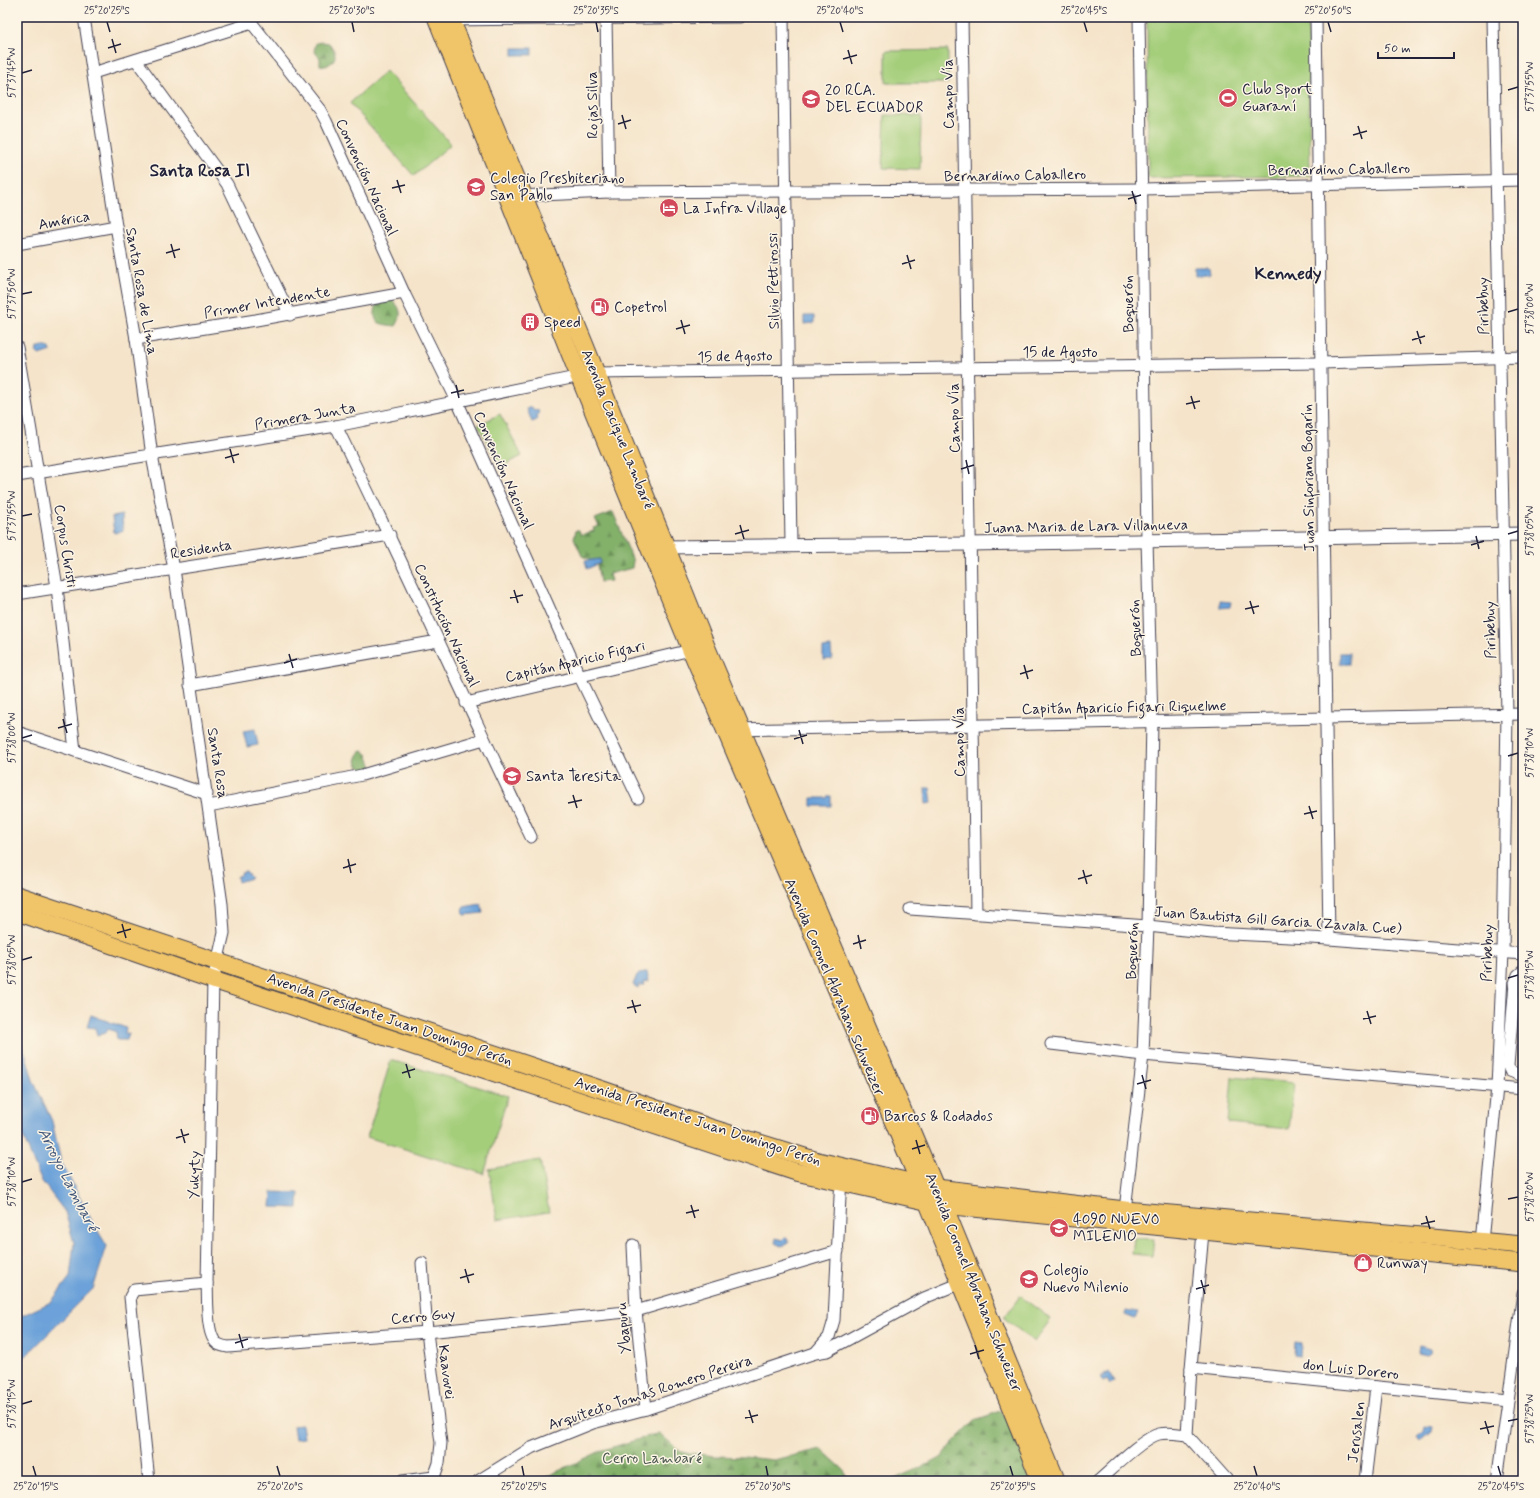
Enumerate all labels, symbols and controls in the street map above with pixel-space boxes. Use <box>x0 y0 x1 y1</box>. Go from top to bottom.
text: 25°20'25"S <box>84 4 130 18</box>
text: 25°20'30"S <box>329 4 375 18</box>
text: 25°20'35"S <box>573 4 619 18</box>
text: 25°20'40"S <box>816 4 864 18</box>
text: 25°20'45"S <box>1061 4 1108 18</box>
text: 25°20'50"S <box>1304 4 1352 18</box>
scale bar <box>1378 34 1454 60</box>
text: 50 m <box>1384 41 1411 57</box>
text: 57°37'45"W <box>5 48 19 98</box>
street label: Campo Vía <box>938 58 960 129</box>
text: 57°37'55"W <box>1523 62 1537 112</box>
street label: Rojas Silva <box>582 71 604 139</box>
place label: Club Sport Guaraní <box>1242 80 1313 117</box>
place label: 20 RCA. DEL ECUADOR <box>825 81 923 118</box>
sports icon: Club Sport Guaraní <box>1217 87 1239 109</box>
school or university icon: 20 RCA. DEL ECUADOR <box>800 88 822 110</box>
street label: Convención Nacional <box>330 116 402 239</box>
street label: Bernardino Caballero <box>1268 159 1410 181</box>
district label: Santa Rosa II <box>150 160 250 182</box>
street label: Bernardino Caballero <box>944 165 1086 187</box>
place label: Colegio Presbiteriano San Pablo <box>490 169 625 206</box>
school or university icon: Colegio Presbiteriano San Pablo <box>465 176 487 198</box>
hotel icon: La Infra Village <box>658 197 680 219</box>
place label: La Infra Village <box>683 199 787 219</box>
street label: América <box>37 207 91 235</box>
street label: Santa Rosa de Lima <box>120 226 162 357</box>
street label: Silvio Pettirossi <box>763 232 785 330</box>
district label: Kennedy <box>1255 263 1322 285</box>
text: 57°37'50"W <box>5 269 19 319</box>
street label: Boquerón <box>1119 275 1139 333</box>
street label: Piribebuy <box>1473 277 1495 335</box>
street label: Primer Intendente <box>202 282 332 324</box>
text: 57°38'00"W <box>1523 284 1537 334</box>
fuel station icon: Copetrol <box>589 296 611 318</box>
place label: Copetrol <box>614 298 667 318</box>
building icon: Speed <box>519 311 541 333</box>
place label: Speed <box>544 313 581 333</box>
street label: 15 de Agosto <box>1022 343 1098 363</box>
street label: Avenida Cacique Lambaré <box>576 346 658 513</box>
street label: 15 de Agosto <box>697 346 773 368</box>
street label: Campo Vía <box>944 382 966 453</box>
street label: Primera Junta <box>253 398 357 436</box>
street label: Juan Sinforiano Bogarín <box>1298 404 1322 552</box>
street label: Convención Nacional <box>468 408 538 533</box>
text: 57°37'55"W <box>5 491 19 541</box>
street label: Corpus Christi <box>49 503 81 589</box>
text: 57°38'05"W <box>1523 506 1537 556</box>
street label: Juana Maria de Lara Villanueva <box>984 515 1188 539</box>
street label: Residenta <box>169 535 234 565</box>
street label: Constitución Nacional <box>409 561 484 691</box>
street label: Boquerón <box>1125 599 1147 657</box>
street label: Piribebuy <box>1480 601 1502 659</box>
street label: Capitán Aparicio Figari <box>503 636 647 689</box>
street label: Capitán Aparicio Figari Riquelme <box>1021 696 1227 721</box>
street label: Campo Vía <box>949 706 971 777</box>
text: 57°38'00"W <box>5 713 19 763</box>
street label: Santa Rosa <box>202 726 233 800</box>
text: 57°38'10"W <box>1523 728 1537 778</box>
school or university icon: Santa Teresita <box>501 765 523 787</box>
place label: Santa Teresita <box>526 767 622 787</box>
street label: Avenida Coronel Abrahan Schweizer <box>779 876 889 1100</box>
street label: Juan Bautista Gill Garcia (Zavala Cue) <box>1154 902 1403 940</box>
street label: Boquerón <box>1122 922 1144 980</box>
street label: Piribebuy <box>1477 923 1499 982</box>
text: 57°38'05"W <box>5 935 19 985</box>
text: 57°38'15"W <box>1523 950 1537 1000</box>
street label: Avenida Presidente Juan Domingo Perón <box>264 968 515 1072</box>
street label: Avenida Presidente Juan Domingo Perón <box>572 1073 824 1172</box>
fuel station icon: Barcos & Rodados <box>859 1105 881 1127</box>
place label: Barcos & Rodados <box>884 1107 993 1127</box>
water label: Arroyo Lambaré <box>33 1124 104 1237</box>
street label: Yukyty <box>185 1150 205 1199</box>
text: 57°38'10"W <box>5 1157 19 1207</box>
street label: Avenida Coronel Abrahan Schweizer <box>920 1170 1027 1395</box>
text: 57°38'20"W <box>1523 1172 1537 1222</box>
place label: 4090 NUEVO MILENIO <box>1073 1210 1160 1247</box>
school or university icon: 4090 NUEVO MILENIO <box>1048 1217 1070 1239</box>
shop icon: Runway <box>1352 1252 1374 1274</box>
place label: Runway <box>1377 1254 1428 1274</box>
place label: Colegio Nuevo Milenio <box>1043 1261 1129 1298</box>
school or university icon: Colegio Nuevo Milenio <box>1018 1268 1040 1290</box>
street label: Ybapuru <box>612 1301 636 1355</box>
street label: Cerro Guy <box>390 1304 456 1330</box>
street label: Kaavovei <box>433 1344 459 1401</box>
street label: Arquitecto Tomas Romero Pereira <box>546 1350 755 1435</box>
street label: don Luis Dorero <box>1302 1355 1400 1385</box>
text: 57°38'15"W <box>5 1379 19 1429</box>
text: 57°38'25"W <box>1523 1394 1537 1444</box>
street label: Jerusalen <box>1343 1400 1371 1464</box>
park label: Cerro Lambaré <box>602 1449 702 1469</box>
text: 25°20'15"S <box>13 1480 59 1494</box>
text: 25°20'20"S <box>257 1480 304 1494</box>
text: 25°20'25"S <box>501 1480 547 1494</box>
text: 25°20'30"S <box>745 1480 791 1494</box>
text: 25°20'35"S <box>990 1480 1036 1494</box>
text: 25°20'40"S <box>1233 1480 1281 1494</box>
text: 25°20'45"S <box>1478 1480 1525 1494</box>

